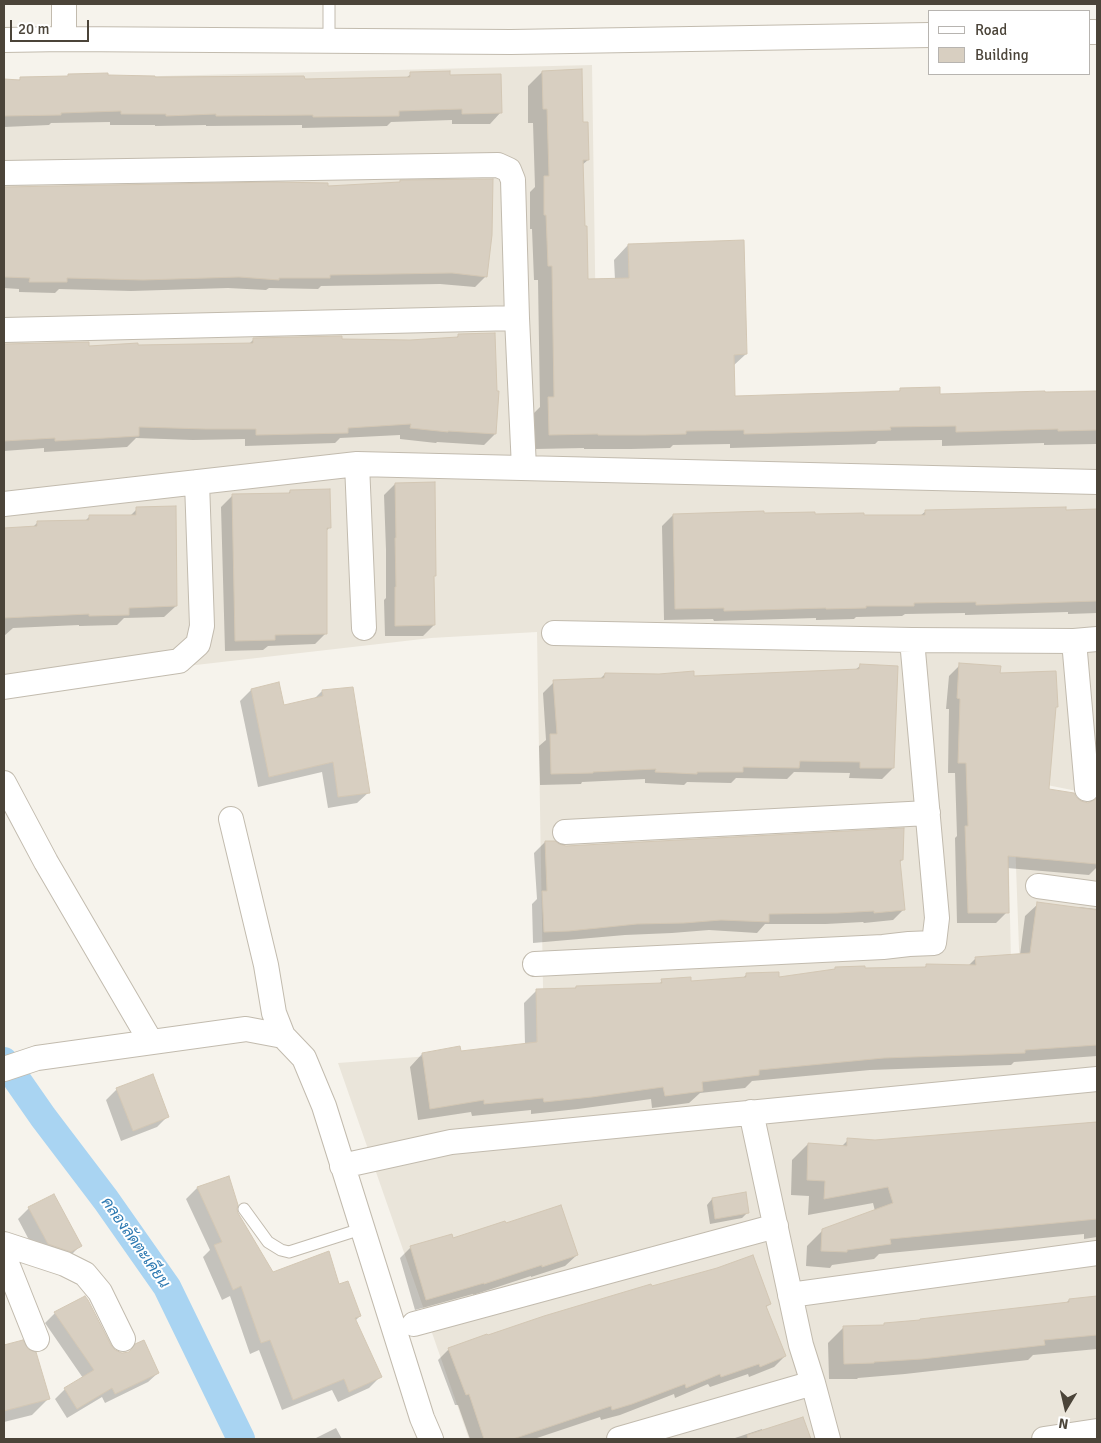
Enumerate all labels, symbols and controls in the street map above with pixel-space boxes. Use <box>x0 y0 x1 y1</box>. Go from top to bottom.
scale bar <box>12 10 91 42</box>
legend <box>928 10 1091 75</box>
text: 20 m <box>18 20 49 38</box>
text: Road <box>975 21 1007 39</box>
text: Building <box>975 46 1029 64</box>
water label: คลองลัดตะเคียน <box>97 1194 173 1292</box>
north arrow <box>1041 1383 1091 1433</box>
text: N <box>1057 1414 1070 1432</box>

